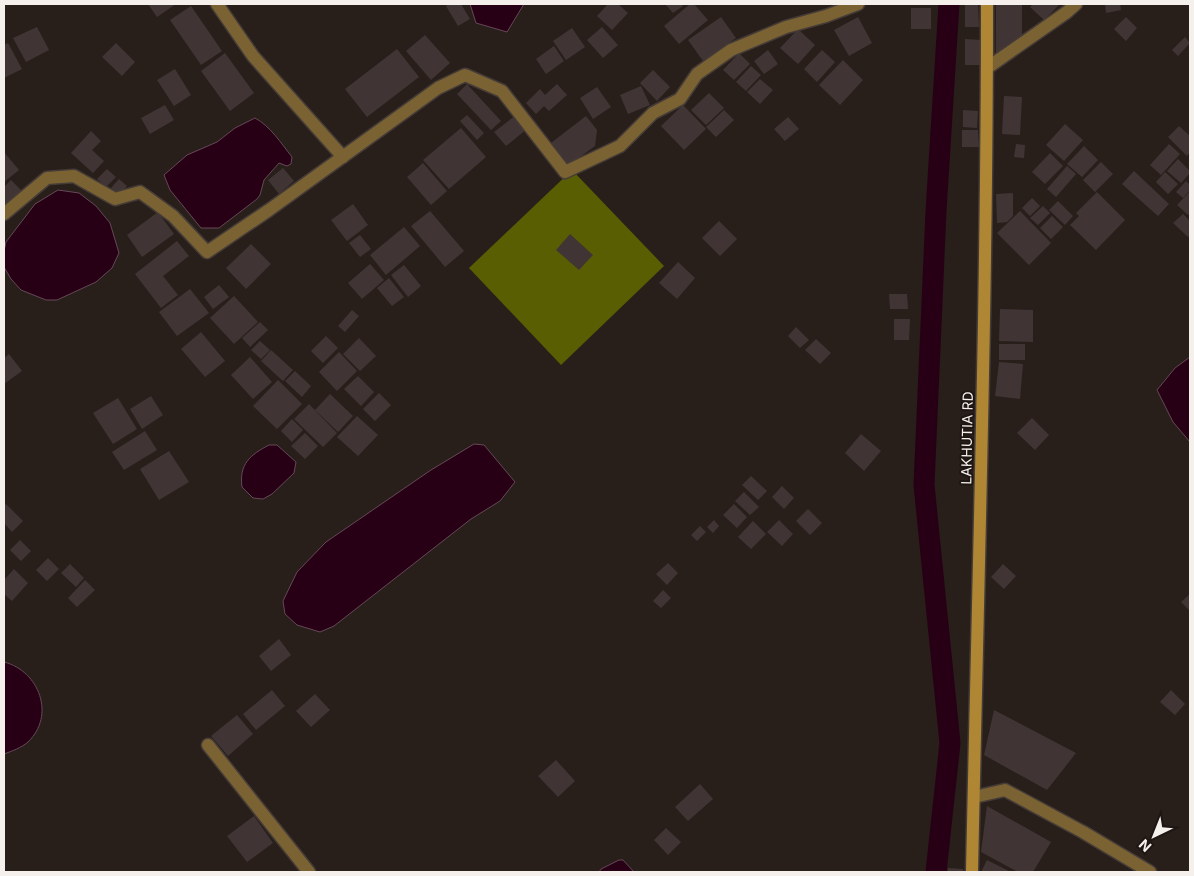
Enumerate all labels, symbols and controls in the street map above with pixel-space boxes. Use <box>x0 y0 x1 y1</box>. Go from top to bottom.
street label: LAKHUTIA RD <box>957 391 976 485</box>
north arrow <box>1129 811 1179 861</box>
text: N <box>1135 836 1154 856</box>

